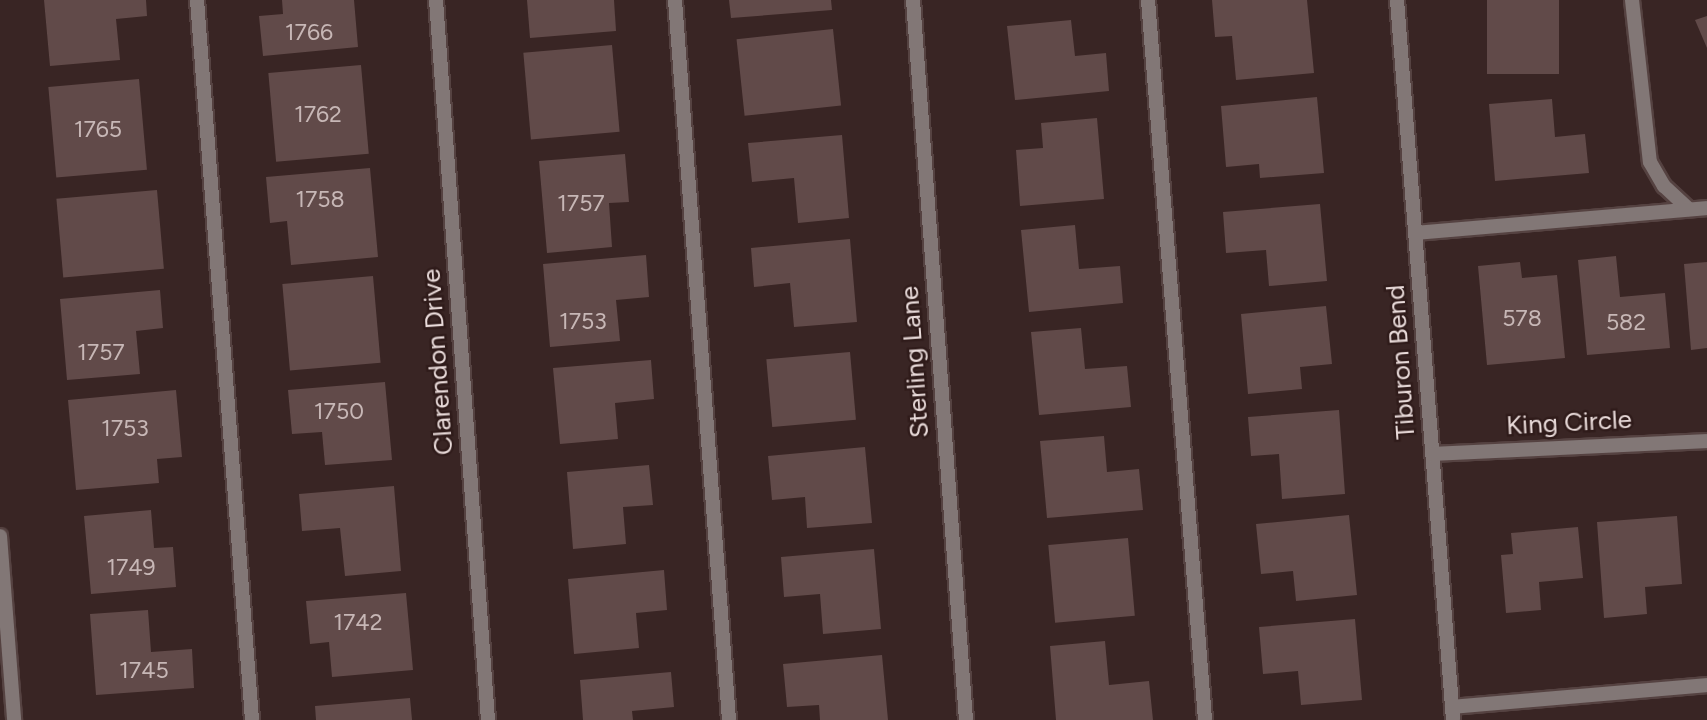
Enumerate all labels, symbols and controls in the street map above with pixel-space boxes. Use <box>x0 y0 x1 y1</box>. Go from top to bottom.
house number: 1766 <box>285 18 333 46</box>
house number: 1762 <box>294 100 342 128</box>
house number: 1765 <box>74 115 122 143</box>
house number: 1758 <box>295 185 345 213</box>
house number: 1757 <box>557 189 605 217</box>
street label: Clarendon Drive <box>416 268 460 456</box>
street label: Tiburon Bend <box>1380 284 1422 440</box>
street label: Sterling Lane <box>894 285 936 439</box>
house number: 578 <box>1502 304 1542 332</box>
house number: 1753 <box>559 307 607 335</box>
house number: 582 <box>1606 308 1646 336</box>
house number: 1757 <box>77 338 125 366</box>
house number: 1750 <box>314 397 364 425</box>
street label: King Circle <box>1505 404 1633 442</box>
house number: 1753 <box>101 414 149 442</box>
house number: 1749 <box>106 553 156 581</box>
house number: 1742 <box>334 608 382 636</box>
house number: 1745 <box>119 656 169 684</box>

